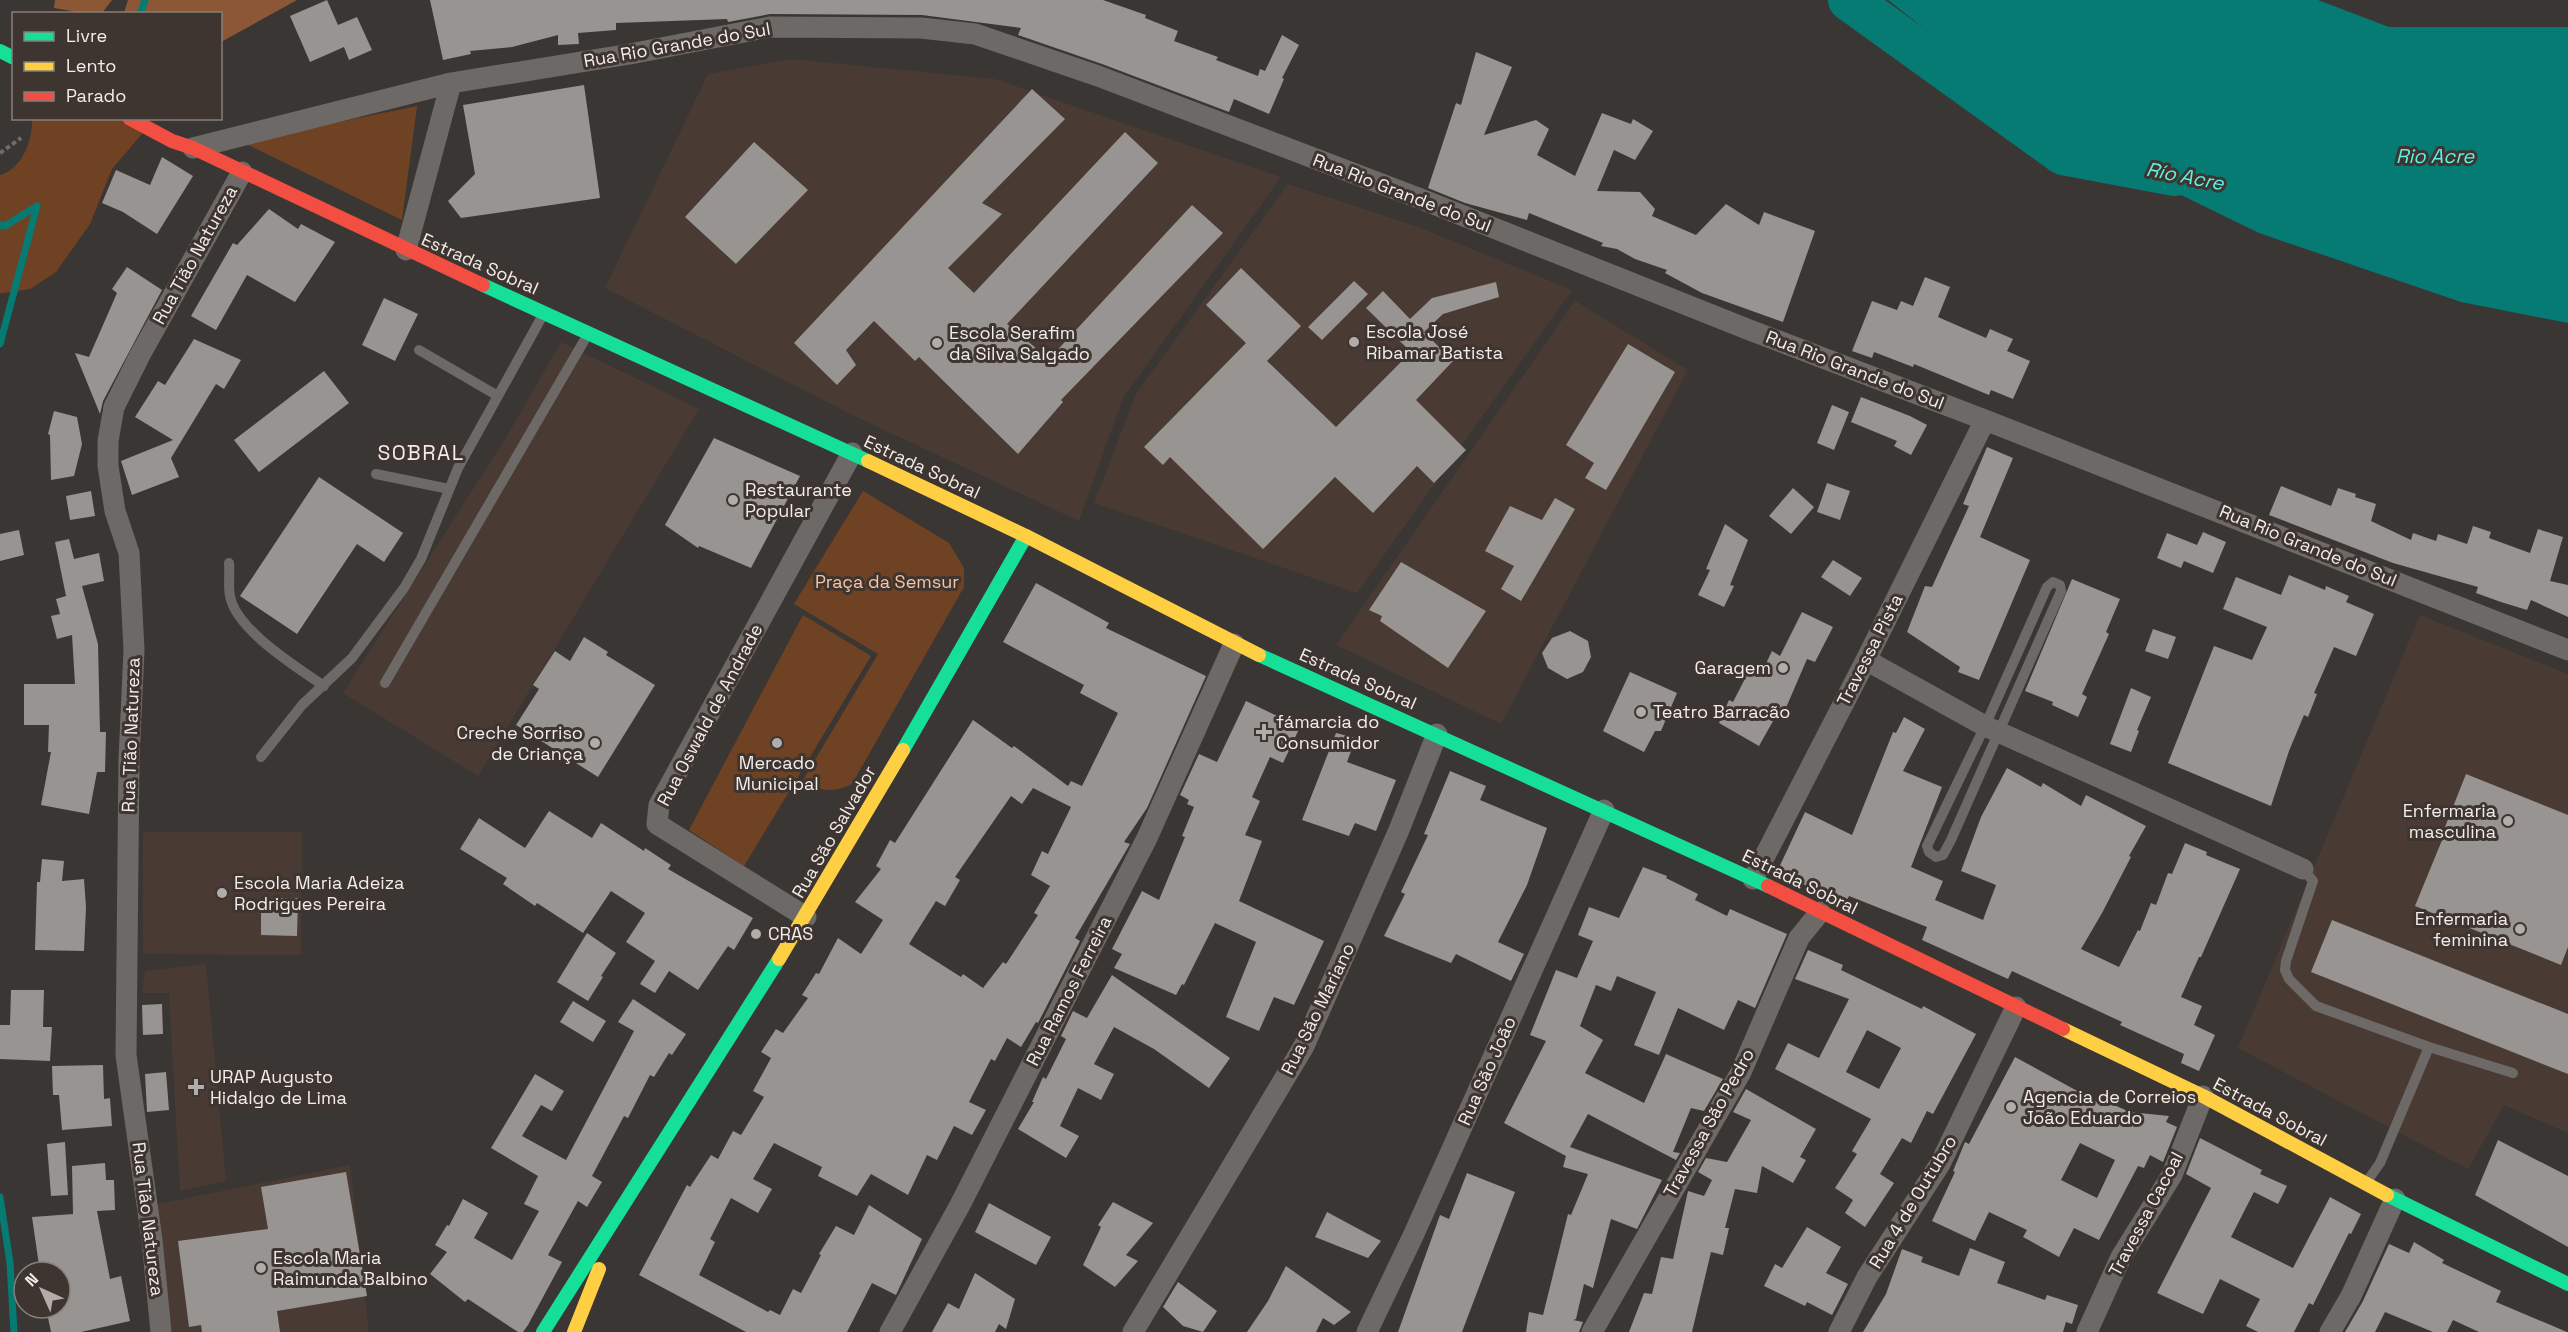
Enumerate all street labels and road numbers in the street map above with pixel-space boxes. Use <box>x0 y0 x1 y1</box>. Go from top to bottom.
street label: Rua Rio Grande do Sul <box>582 17 772 72</box>
street label: Rua Rio Grande do Sul <box>1310 148 1495 237</box>
street label: Rua Tião Natureza <box>147 181 242 328</box>
street label: Estrada Sobral <box>418 227 542 300</box>
street label: Rua Rio Grande do Sul <box>1763 325 1948 414</box>
street label: Estrada Sobral <box>860 430 984 504</box>
street label: Rua Rio Grande do Sul <box>2216 499 2400 592</box>
street label: Travessa Pista <box>1831 590 1908 710</box>
street label: Rua Oswald de Andrade <box>652 620 767 810</box>
street label: Estrada Sobral <box>1296 642 1420 715</box>
street label: Rua Tião Natureza <box>116 657 145 813</box>
street label: Rua São Salvador <box>786 761 881 902</box>
street label: Estrada Sobral <box>1739 844 1862 919</box>
street label: Rua Ramos Ferreira <box>1021 912 1116 1070</box>
street label: Rua São Mariano <box>1276 939 1359 1078</box>
street label: Rua São João <box>1452 1013 1521 1129</box>
street label: Travessa São Pedro <box>1658 1044 1759 1201</box>
street label: Estrada Sobral <box>2209 1072 2331 1151</box>
street label: Rua 4 de Outubro <box>1864 1131 1961 1273</box>
street label: Rua Tião Natureza <box>128 1141 169 1297</box>
street label: Travessa Cacoal <box>2103 1148 2188 1280</box>

